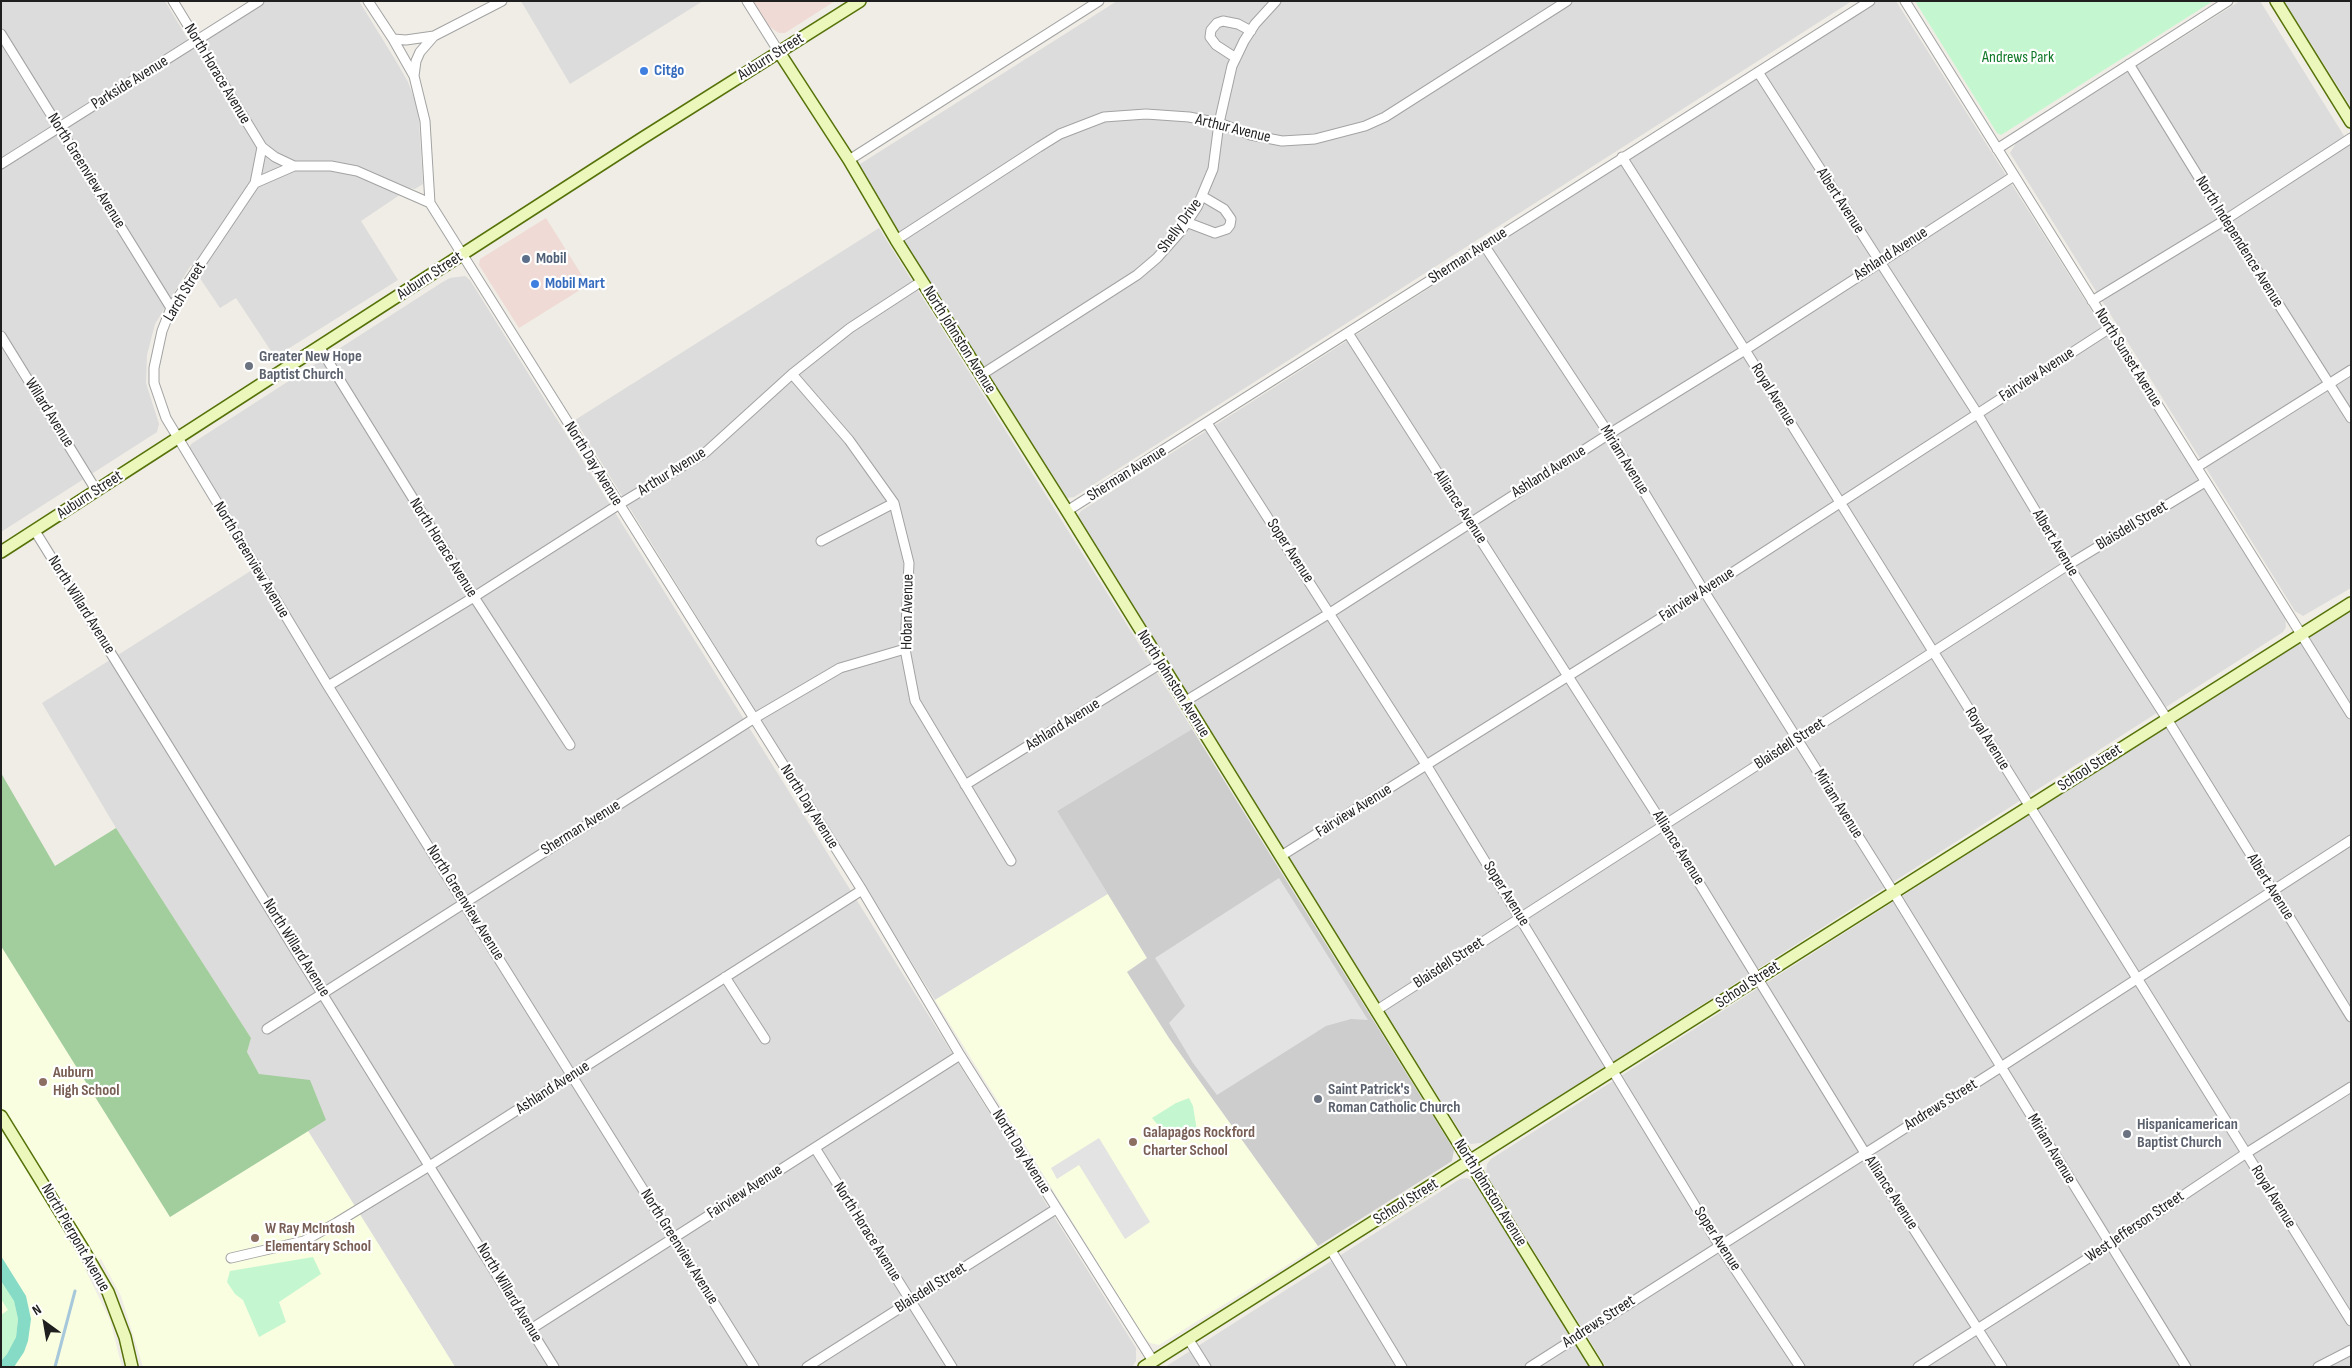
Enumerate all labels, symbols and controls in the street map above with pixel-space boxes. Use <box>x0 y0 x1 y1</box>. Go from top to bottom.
street label: North Horace Avenue <box>180 20 254 128</box>
street label: Auburn Street <box>734 29 808 85</box>
park label: Andrews Park <box>1982 48 2054 68</box>
street label: Parkside Avenue <box>88 52 172 114</box>
place label: Citgo <box>654 61 684 81</box>
marker: Citgo <box>638 65 650 77</box>
street label: North Greenview Avenue <box>43 110 129 232</box>
street label: Arthur Avenue <box>1194 110 1272 148</box>
street label: Albert Avenue <box>1812 165 1868 237</box>
street label: North Independence Avenue <box>2191 173 2287 311</box>
street label: Shelly Drive <box>1154 195 1206 257</box>
street label: Ashland Avenue <box>1851 223 1931 285</box>
street label: Sherman Avenue <box>1425 224 1511 288</box>
street label: Auburn Street <box>393 248 467 304</box>
place label: Mobil <box>536 249 567 269</box>
marker: Mobil <box>520 253 532 265</box>
street label: Larch Street <box>160 259 210 325</box>
place label: Mobil Mart <box>545 274 605 294</box>
marker: Mobil Mart <box>529 278 541 290</box>
street label: North Johnston Avenue <box>918 283 1000 397</box>
street label: North Sunset Avenue <box>2090 305 2166 411</box>
street label: Fairview Avenue <box>1996 344 2078 406</box>
place label: Greater New Hope Baptist Church <box>259 347 362 385</box>
marker: Greater New Hope Baptist Church <box>243 360 255 372</box>
street label: Royal Avenue <box>1746 360 1800 430</box>
street label: Willard Avenue <box>20 375 78 451</box>
street label: North Day Avenue <box>560 418 626 510</box>
street label: Miriam Avenue <box>1595 422 1653 498</box>
street label: Sherman Avenue <box>1084 442 1170 506</box>
street label: Ashland Avenue <box>1508 442 1590 502</box>
street label: Arthur Avenue <box>634 444 710 500</box>
street label: Auburn Street <box>53 467 127 523</box>
street label: Alliance Avenue <box>1429 467 1491 547</box>
street label: North Horace Avenue <box>405 495 481 601</box>
street label: Blaisdell Street <box>2093 497 2171 555</box>
street label: North Greenview Avenue <box>209 498 293 622</box>
street label: Albert Avenue <box>2028 506 2082 580</box>
street label: Soper Avenue <box>1262 515 1318 587</box>
street label: North Willard Avenue <box>43 552 119 658</box>
street label: Fairview Avenue <box>1656 564 1738 626</box>
street label: Hoban Avenue <box>898 574 918 650</box>
street label: North Johnston Avenue <box>1132 627 1214 741</box>
street label: Ashland Avenue <box>1022 695 1104 755</box>
street label: Royal Avenue <box>1960 704 2014 774</box>
street label: Blaisdell Street <box>1751 714 1829 774</box>
street label: School Street <box>2054 740 2126 796</box>
street label: North Day Avenue <box>776 761 842 853</box>
street label: Miriam Avenue <box>1809 766 1867 842</box>
street label: Fairview Avenue <box>1313 780 1395 842</box>
street label: Sherman Avenue <box>538 796 624 860</box>
street label: Alliance Avenue <box>1648 807 1708 889</box>
street label: North Greenview Avenue <box>422 842 508 964</box>
street label: Albert Avenue <box>2242 850 2298 924</box>
street label: Soper Avenue <box>1479 858 1533 930</box>
street label: North Willard Avenue <box>258 895 334 1001</box>
street label: Blaisdell Street <box>1410 933 1488 993</box>
street label: School Street <box>1712 957 1784 1013</box>
street label: Ashland Avenue <box>513 1057 593 1119</box>
place label: Auburn High School <box>53 1063 119 1101</box>
street label: Andrews Street <box>1901 1075 1981 1135</box>
marker: Auburn High School <box>37 1076 49 1088</box>
place label: Saint Patrick's Roman Catholic Church <box>1328 1080 1460 1118</box>
marker: Saint Patrick's Roman Catholic Church <box>1312 1093 1324 1105</box>
street label: North Day Avenue <box>988 1106 1054 1198</box>
street label: Miriam Avenue <box>2023 1111 2079 1187</box>
place label: Hispanicamerican Baptist Church <box>2137 1115 2238 1153</box>
place label: Galapagos Rockford Charter School <box>1143 1123 1255 1161</box>
marker: Hispanicamerican Baptist Church <box>2121 1128 2133 1140</box>
marker: Galapagos Rockford Charter School <box>1127 1136 1139 1148</box>
street label: North Johnston Avenue <box>1449 1136 1531 1250</box>
street label: Alliance Avenue <box>1860 1153 1922 1233</box>
street label: Fairview Avenue <box>704 1161 786 1223</box>
street label: Royal Avenue <box>2246 1162 2300 1232</box>
street label: School Street <box>1370 1175 1442 1229</box>
street label: North Horace Avenue <box>829 1179 905 1285</box>
street label: North Pierpont Avenue <box>36 1181 114 1295</box>
street label: North Greenview Avenue <box>636 1186 722 1308</box>
street label: West Jefferson Street <box>2082 1187 2188 1267</box>
street label: Soper Avenue <box>1689 1203 1745 1275</box>
place label: W Ray McIntosh Elementary School <box>265 1219 371 1257</box>
marker: W Ray McIntosh Elementary School <box>249 1232 261 1244</box>
street label: North Willard Avenue <box>472 1240 546 1346</box>
street label: Blaisdell Street <box>892 1259 970 1317</box>
street label: Andrews Street <box>1559 1292 1639 1352</box>
north arrow <box>20 1298 70 1348</box>
text: N <box>29 1301 44 1319</box>

